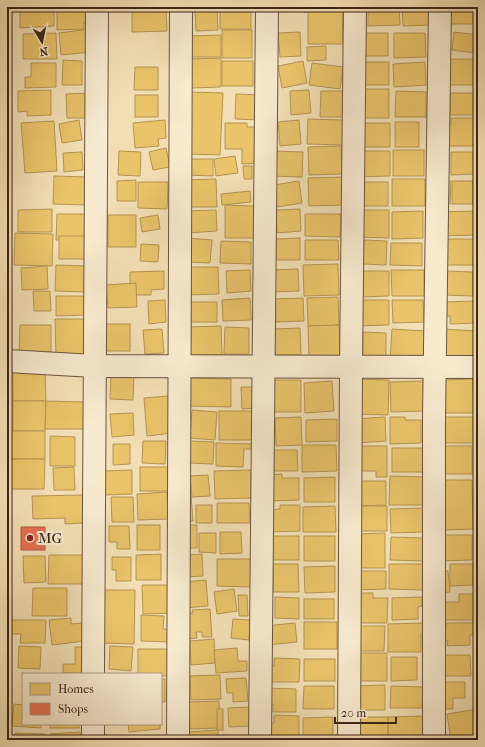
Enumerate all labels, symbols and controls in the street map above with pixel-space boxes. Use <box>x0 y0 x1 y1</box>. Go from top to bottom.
north arrow <box>22 22 62 62</box>
text: N <box>38 44 49 59</box>
place label: MG <box>38 529 63 547</box>
marker: MG <box>25 533 35 543</box>
legend <box>22 673 162 725</box>
text: Homes <box>58 682 94 696</box>
scale bar <box>335 699 396 725</box>
text: Shops <box>58 702 88 716</box>
text: 20 m <box>341 706 366 720</box>

